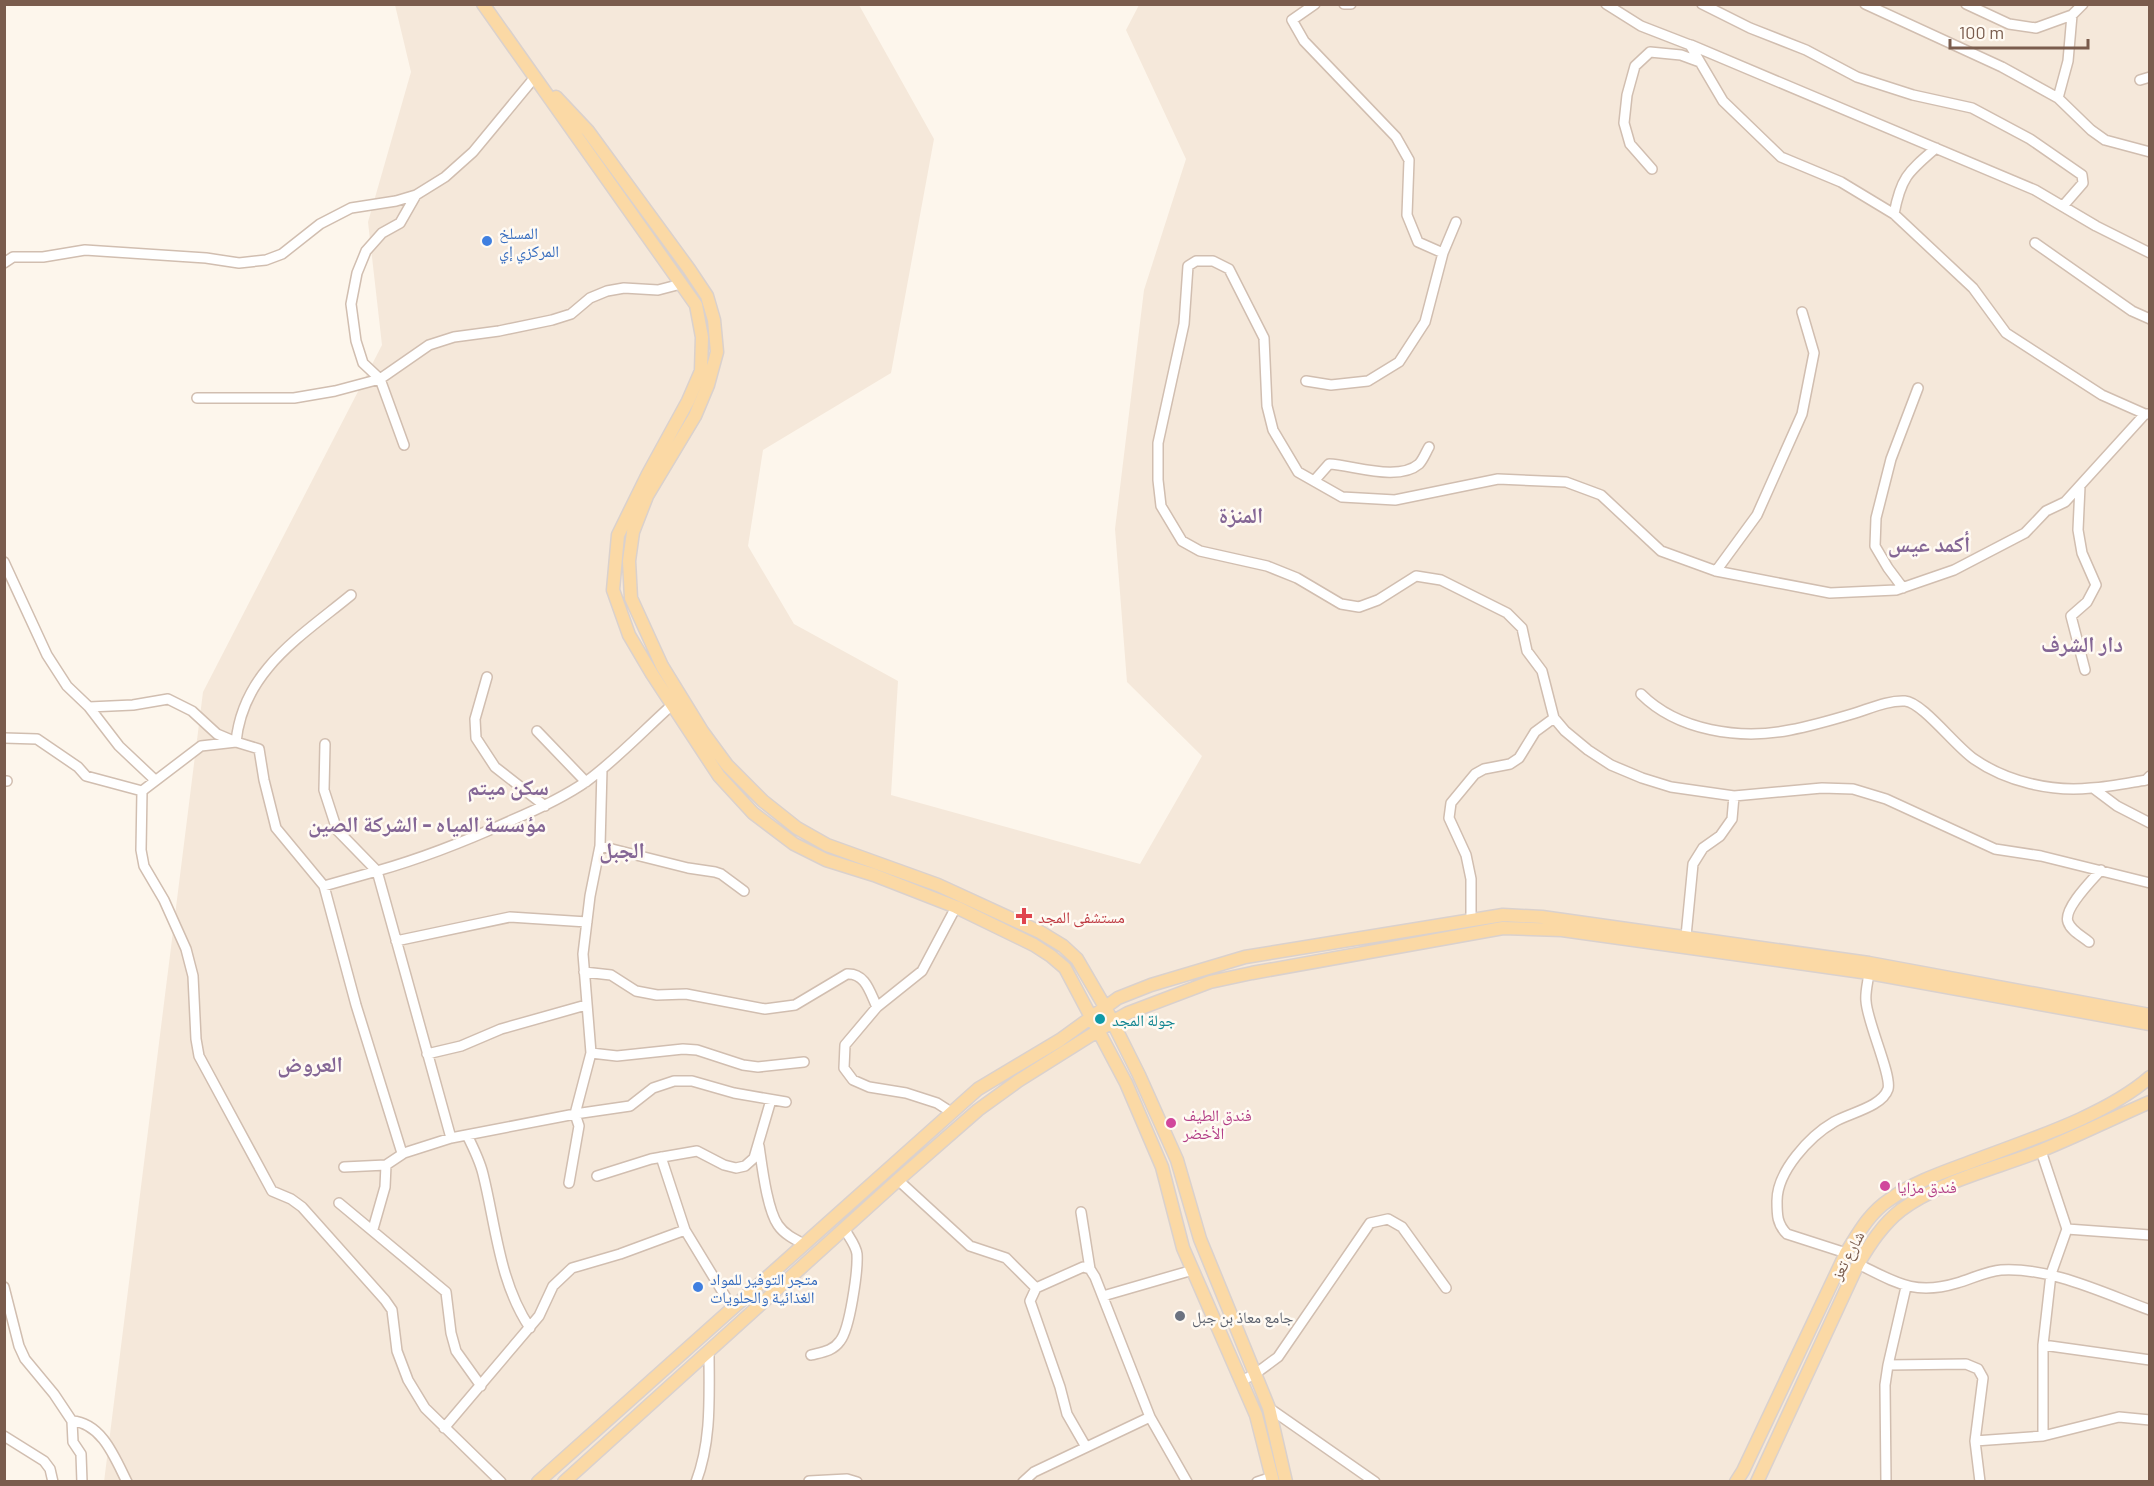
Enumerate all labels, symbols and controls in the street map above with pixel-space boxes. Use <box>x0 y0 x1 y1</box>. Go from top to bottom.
scale bar <box>1950 12 2088 50</box>
text: 100 m <box>1959 21 2004 43</box>
place label: المسلخ المركزي إي <box>499 223 559 264</box>
marker: المسلخ المركزي إي <box>480 234 494 248</box>
district label: المنزة <box>1219 501 1263 528</box>
district label: أكمد عيس <box>1888 530 1970 558</box>
district label: دار الشرف <box>2041 630 2123 657</box>
district label: سكن ميتم <box>467 773 549 802</box>
district label: مؤسسة المياه - الشركة الصين <box>308 810 546 838</box>
district label: الجبل <box>599 836 645 864</box>
marker: مستشفى المجد <box>1015 907 1033 925</box>
place label: مستشفى المجد <box>1038 907 1125 928</box>
place label: جولة المجد <box>1112 1010 1176 1030</box>
marker: جولة المجد <box>1093 1012 1107 1026</box>
district label: العروض <box>277 1050 343 1078</box>
place label: فندق الطيف الأخضر <box>1182 1105 1252 1143</box>
marker: فندق الطيف الأخضر <box>1164 1116 1178 1130</box>
place label: فندق مزايا <box>1897 1177 1957 1198</box>
marker: فندق مزايا <box>1878 1179 1892 1193</box>
street label: شارع تعز <box>1826 1227 1869 1284</box>
place label: متجر التوفير للمواد الغذائية والحلويات <box>710 1269 818 1307</box>
marker: متجر التوفير للمواد الغذائية والحلويات <box>691 1280 705 1294</box>
place label: جامع معاذ بن جبل <box>1192 1307 1293 1328</box>
marker: جامع معاذ بن جبل <box>1173 1309 1187 1323</box>

